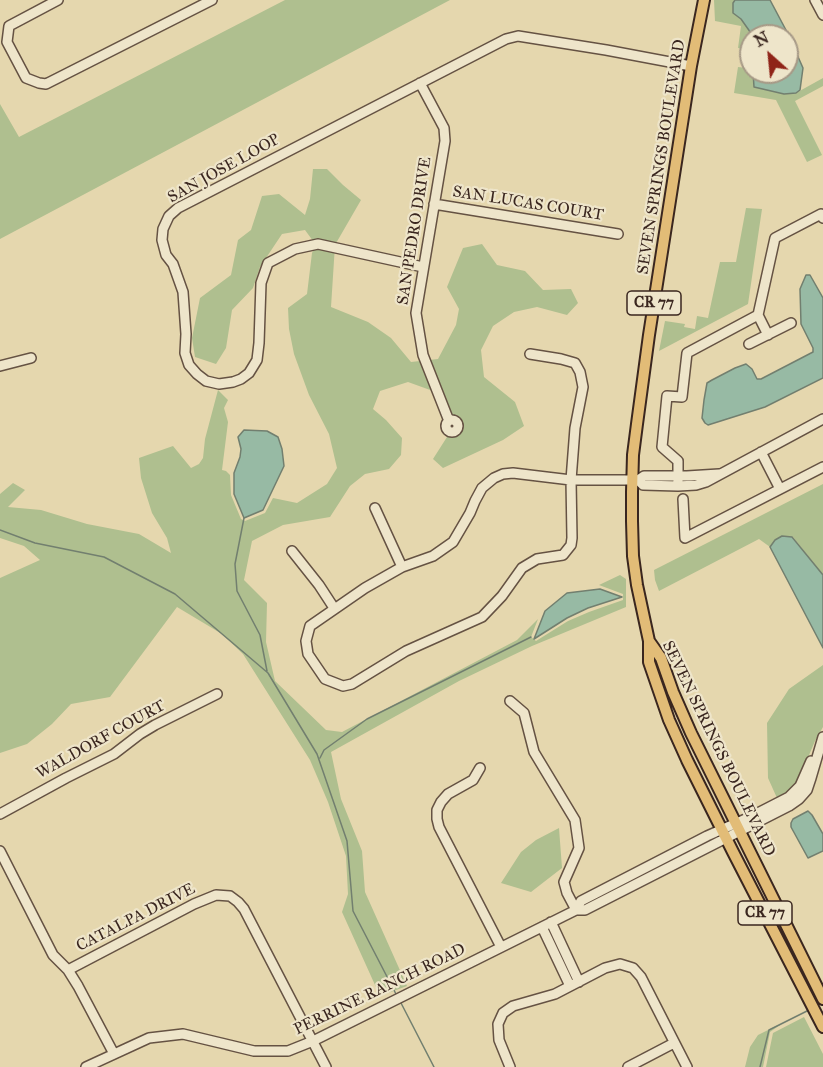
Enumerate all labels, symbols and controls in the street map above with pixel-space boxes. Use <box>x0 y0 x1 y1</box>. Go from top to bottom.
north arrow <box>739 24 799 84</box>
text: N <box>751 28 772 51</box>
street label: SEVEN SPRINGS BOULEVARD <box>634 38 690 276</box>
street label: SAN JOSE LOOP <box>165 130 283 208</box>
street label: SAN PEDRO DRIVE <box>394 156 436 306</box>
street label: SAN LUCAS COURT <box>451 183 605 225</box>
road number: CR 77 <box>627 291 681 315</box>
street label: SEVEN SPRINGS BOULEVARD <box>657 638 779 860</box>
street label: WALDORF COURT <box>33 697 169 783</box>
street label: CATALPA DRIVE <box>73 880 199 956</box>
road number: CR 77 <box>738 901 792 925</box>
street label: PERRINE RANCH ROAD <box>291 940 469 1040</box>

